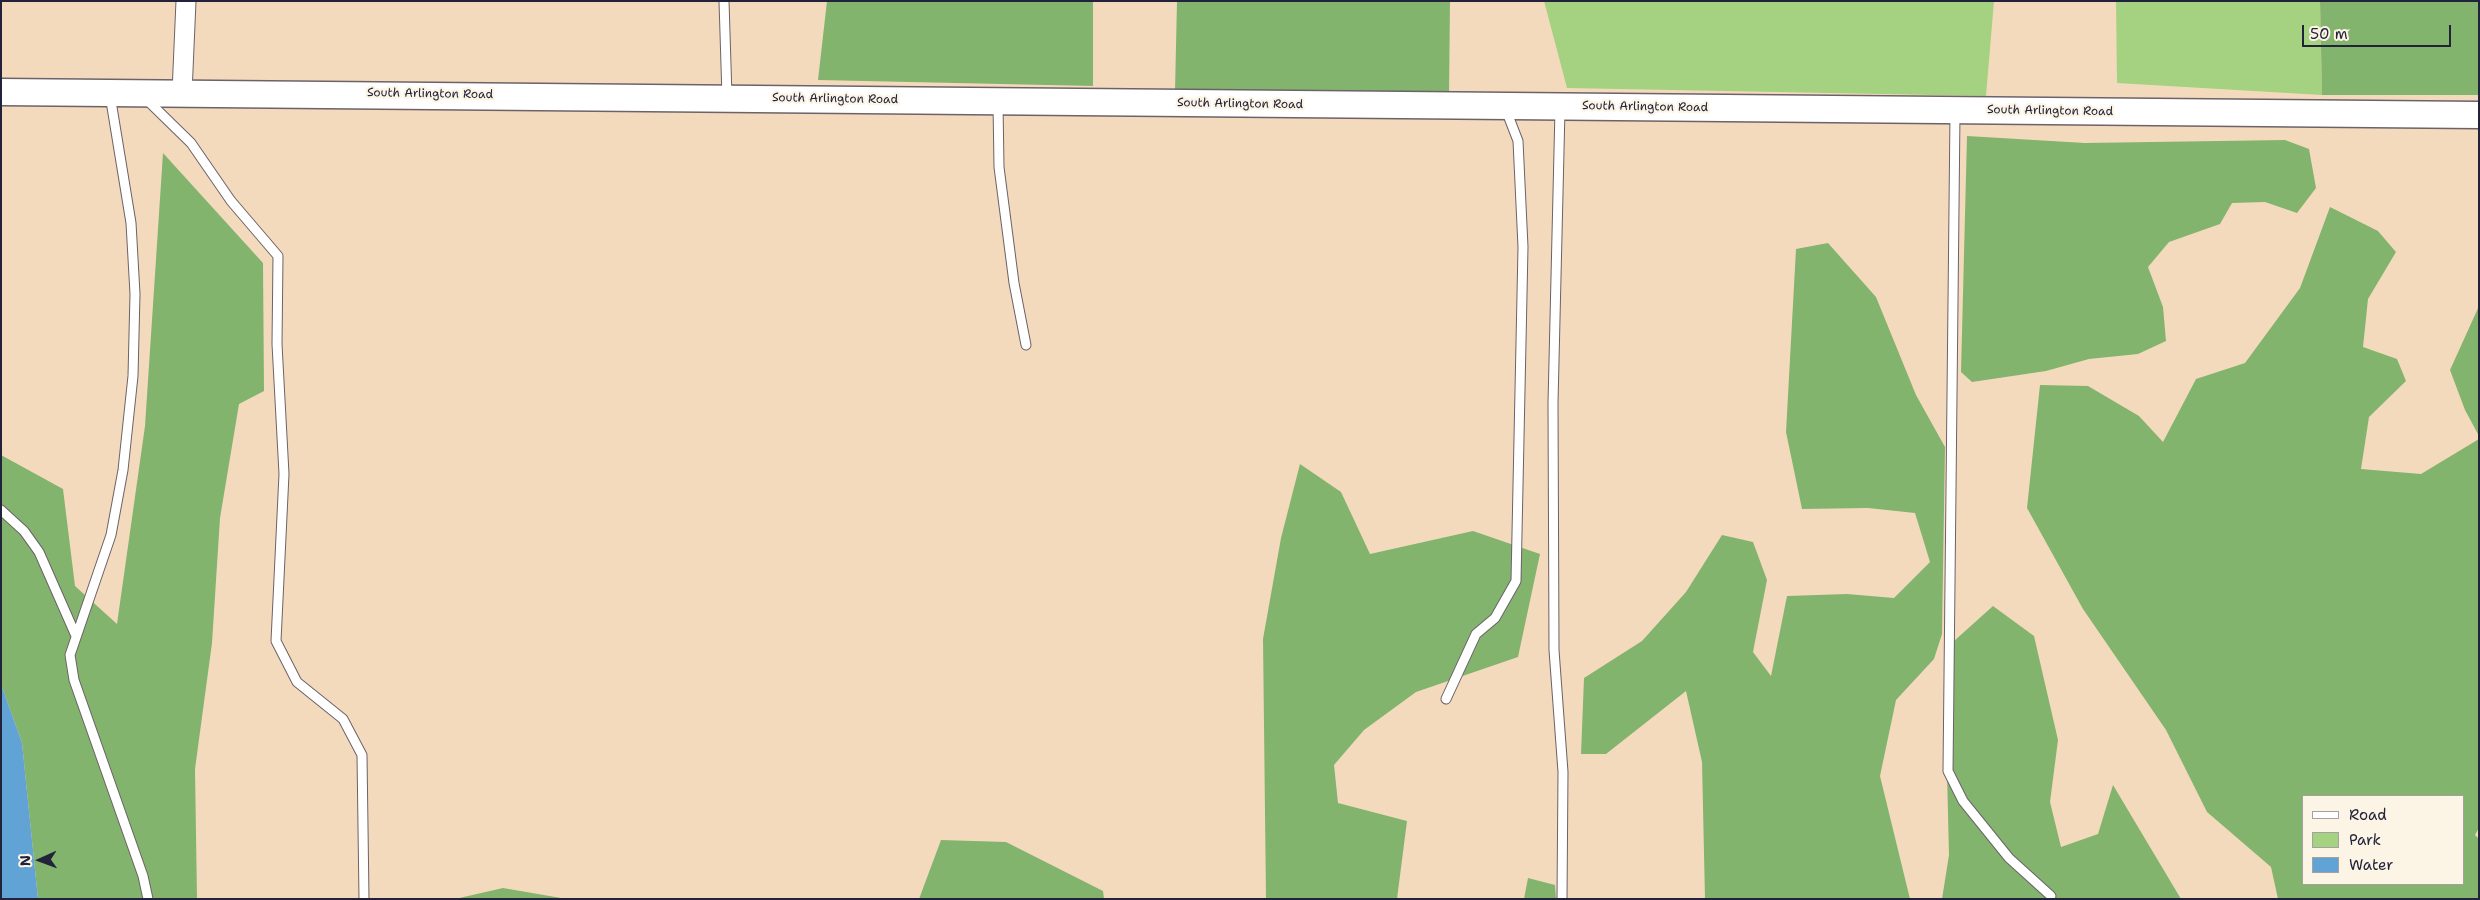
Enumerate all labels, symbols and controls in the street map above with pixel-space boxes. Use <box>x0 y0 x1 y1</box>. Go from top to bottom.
scale bar <box>2305 15 2454 47</box>
text: 50 m <box>2310 24 2348 44</box>
street label: South Arlington Road <box>367 86 493 102</box>
street label: South Arlington Road <box>772 91 898 107</box>
street label: South Arlington Road <box>1177 96 1303 112</box>
street label: South Arlington Road <box>1582 99 1708 115</box>
street label: South Arlington Road <box>1987 103 2113 119</box>
legend <box>2302 795 2465 885</box>
text: Road <box>2349 805 2387 825</box>
text: Park <box>2349 830 2381 850</box>
north arrow <box>15 835 65 885</box>
text: N <box>16 855 34 866</box>
text: Water <box>2349 855 2393 875</box>

